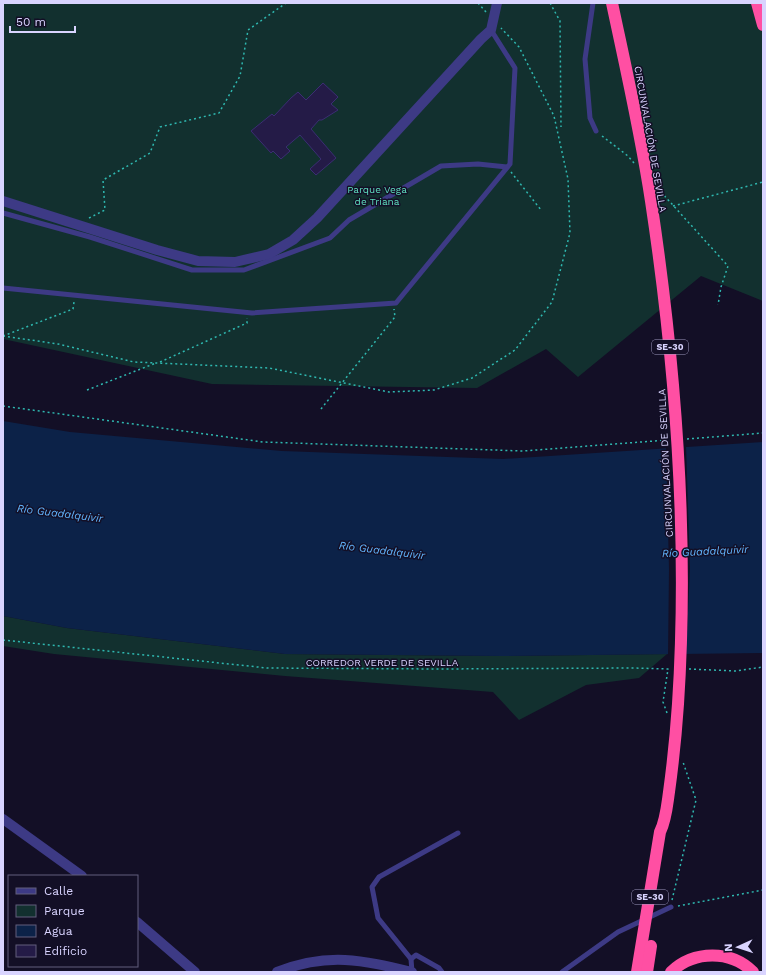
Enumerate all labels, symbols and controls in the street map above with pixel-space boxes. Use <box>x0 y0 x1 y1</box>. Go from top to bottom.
scale bar <box>10 8 75 34</box>
text: 50 m <box>16 15 46 29</box>
street label: CIRCUNVALACIÓN DE SEVILLA <box>632 65 669 213</box>
park label: Parque Vega de Triana <box>347 184 407 207</box>
road number: SE-30 <box>652 340 688 354</box>
street label: CIRCUNVALACIÓN DE SEVILLA <box>656 388 675 537</box>
water label: Río Guadalquivir <box>16 502 104 525</box>
water label: Río Guadalquivir <box>338 539 426 562</box>
water label: Río Guadalquivir <box>661 543 749 560</box>
street label: CORREDOR VERDE DE SEVILLA <box>306 657 459 668</box>
legend <box>8 875 138 967</box>
text: Calle <box>44 884 73 898</box>
road number: SE-30 <box>632 890 668 904</box>
text: Parque <box>44 904 85 918</box>
text: Agua <box>44 924 73 938</box>
north arrow <box>718 927 758 967</box>
text: N <box>722 943 735 952</box>
text: Edificio <box>44 944 87 958</box>

